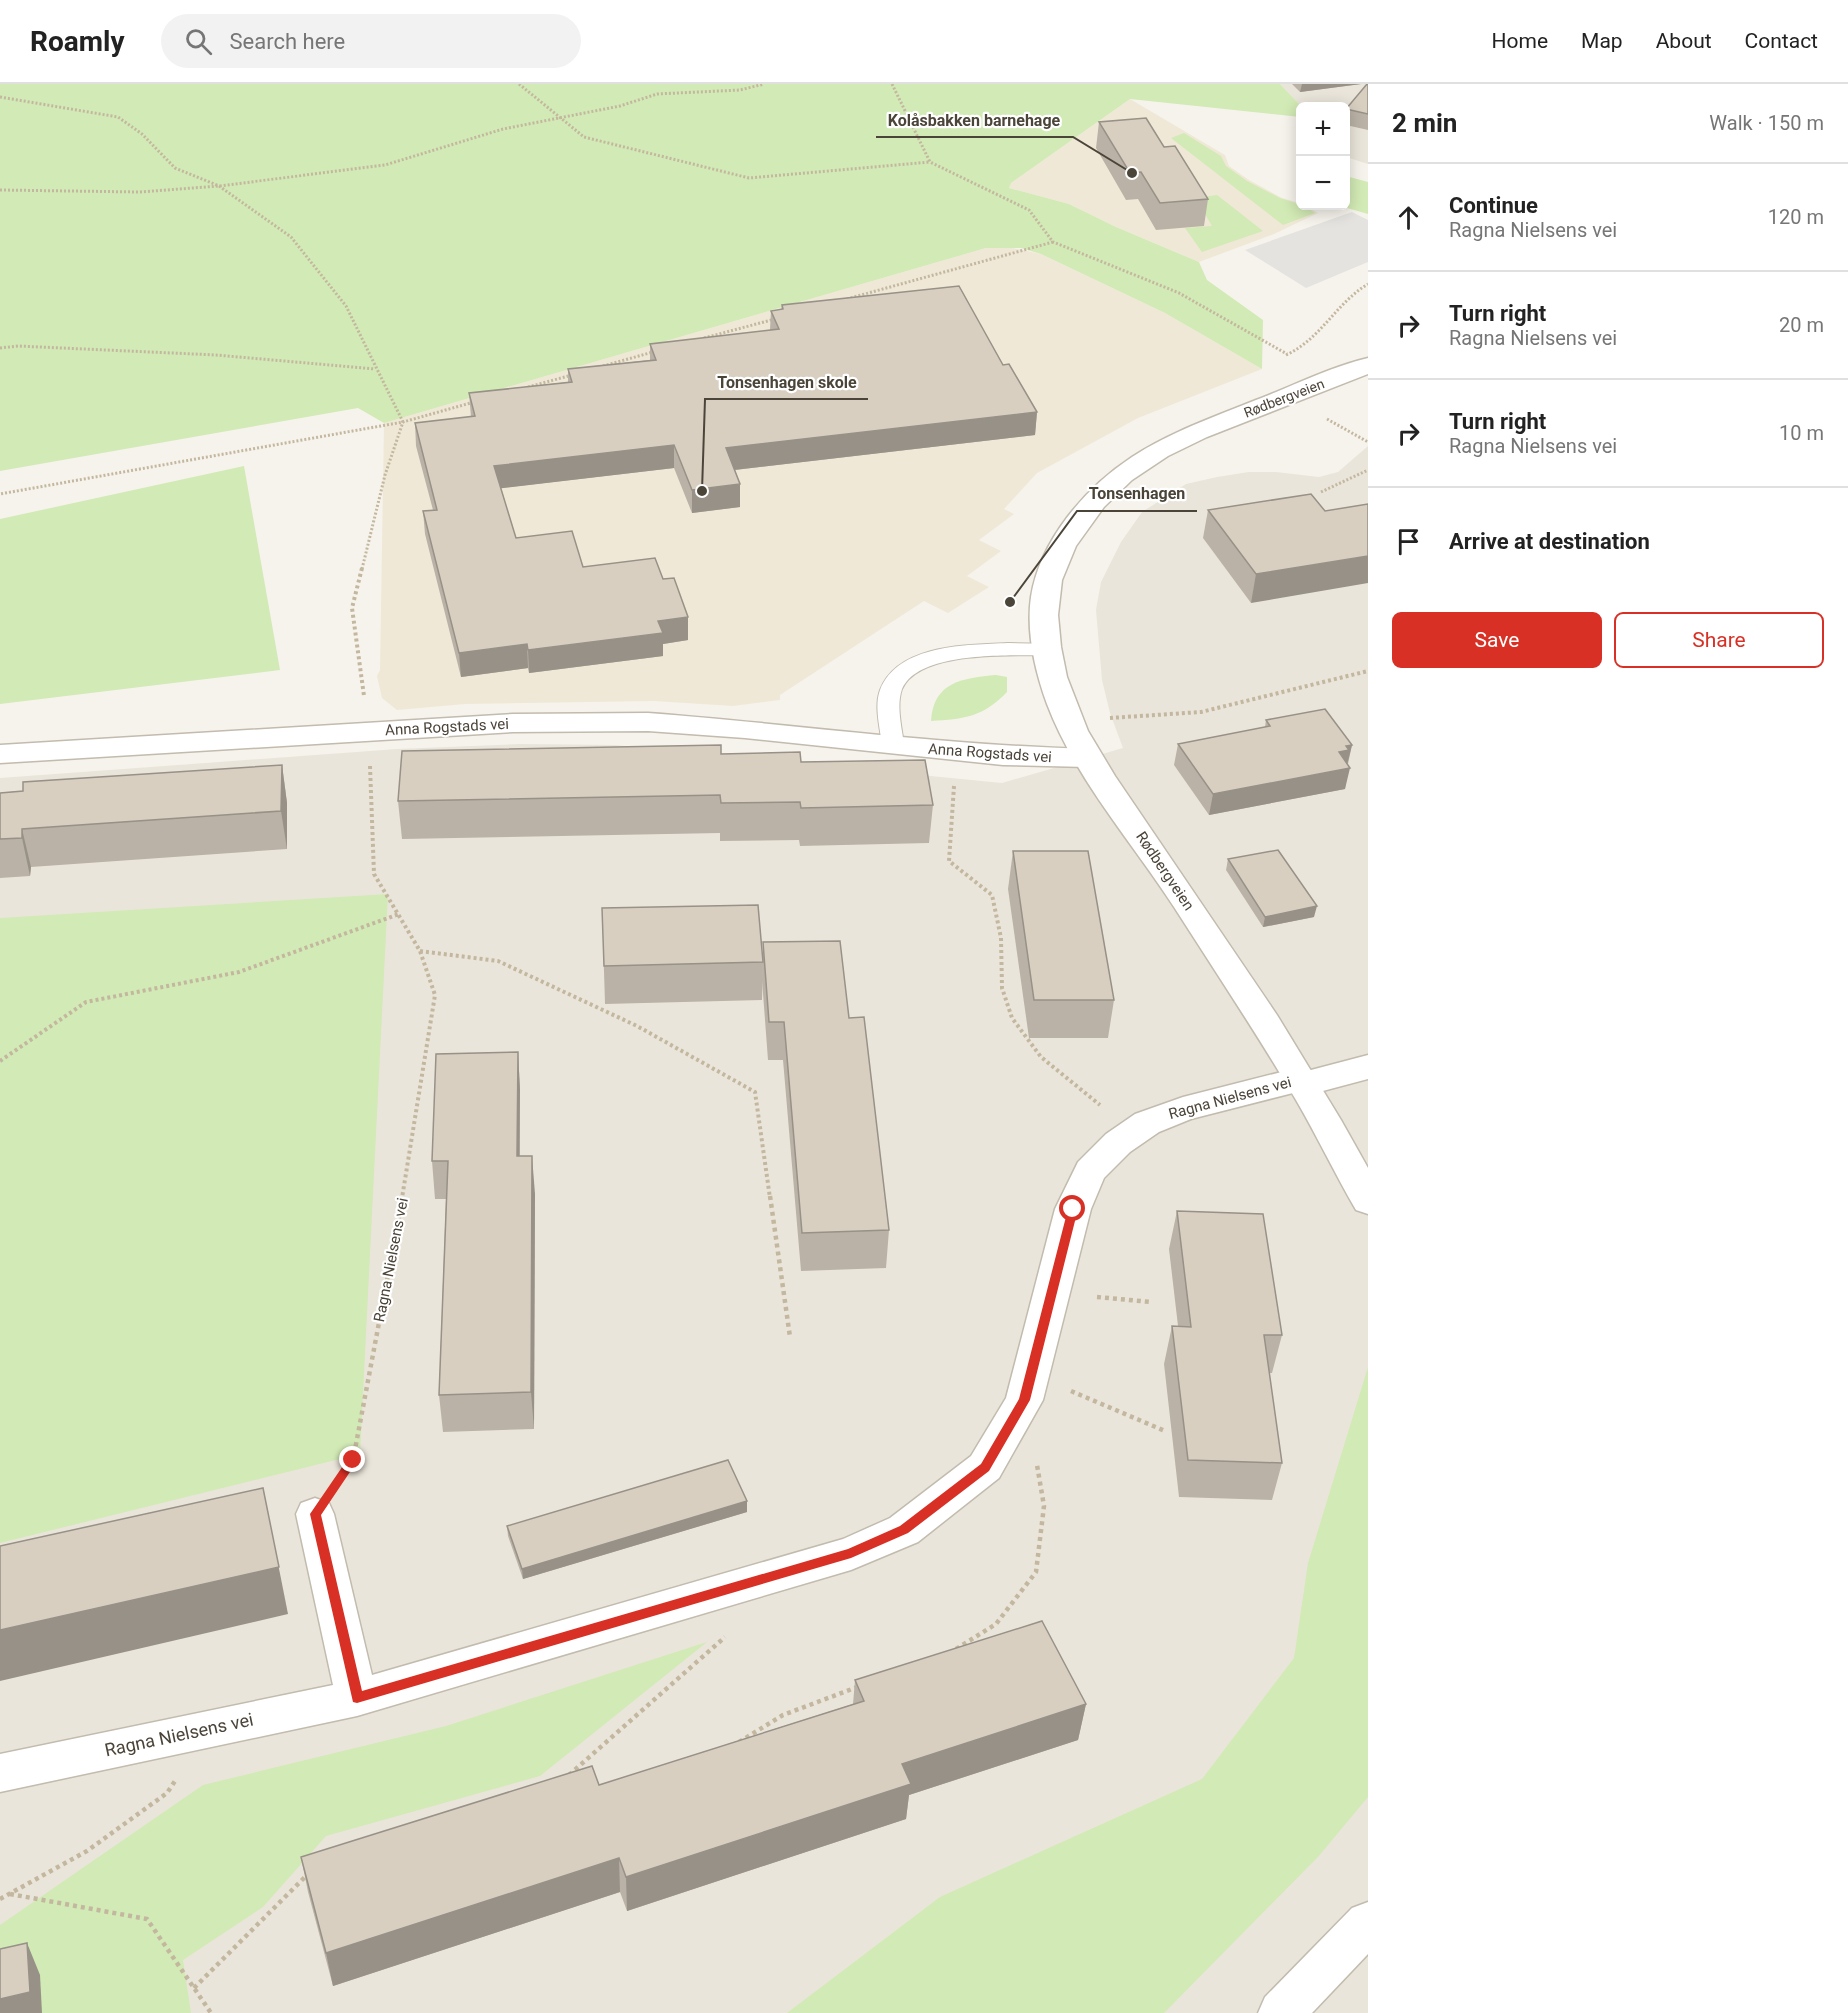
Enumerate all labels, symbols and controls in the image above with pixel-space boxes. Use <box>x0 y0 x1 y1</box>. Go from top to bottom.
search box <box>161 14 581 68</box>
text: Roamly <box>30 25 125 58</box>
icon: search <box>182 25 215 58</box>
text: Search here <box>230 29 345 54</box>
text: Home <box>1492 29 1548 53</box>
text: Map <box>1581 29 1623 53</box>
text: About <box>1656 29 1712 53</box>
text: Contact <box>1745 29 1818 53</box>
map controls <box>1296 102 1350 210</box>
button: + <box>1296 102 1350 156</box>
callout: Kolåsbakken barnehage <box>876 103 1073 137</box>
text: 2 min <box>1392 108 1457 138</box>
text: Kolåsbakken barnehage <box>888 111 1061 130</box>
text: Walk · 150 m <box>1709 111 1824 135</box>
button: − <box>1296 156 1350 210</box>
text: Continue <box>1449 193 1538 218</box>
icon: ahead <box>1392 201 1425 234</box>
text: 120 m <box>1768 205 1824 229</box>
text: Ragna Nielsens vei <box>1449 218 1617 242</box>
text: Turn right <box>1449 301 1546 326</box>
icon: right <box>1392 309 1425 342</box>
text: 20 m <box>1779 313 1824 337</box>
text: Ragna Nielsens vei <box>1449 326 1617 350</box>
callout: Tonsenhagen skole <box>705 365 868 399</box>
text: Tonsenhagen skole <box>717 373 857 392</box>
street label: Rødbergveien <box>1241 375 1327 421</box>
text: Turn right <box>1449 409 1546 434</box>
icon: right <box>1392 417 1425 450</box>
text: 10 m <box>1779 421 1824 445</box>
text: Ragna Nielsens vei <box>1449 434 1617 458</box>
callout: Tonsenhagen <box>1077 477 1197 511</box>
text: Tonsenhagen <box>1089 484 1185 503</box>
icon: arrive <box>1392 525 1425 558</box>
text: Arrive at destination <box>1449 529 1650 554</box>
button: Save <box>1392 612 1602 668</box>
button: Share <box>1614 612 1824 668</box>
street label: Anna Rogstads vei <box>385 715 509 739</box>
street label: Anna Rogstads vei <box>928 740 1052 766</box>
street label: Rødbergveien <box>1132 828 1198 914</box>
street label: Ragna Nielsens vei <box>1167 1073 1293 1123</box>
route start <box>1059 1195 1085 1221</box>
street label: Ragna Nielsens vei <box>370 1196 412 1324</box>
route end <box>339 1446 365 1472</box>
street label: Ragna Nielsens vei <box>103 1709 255 1761</box>

